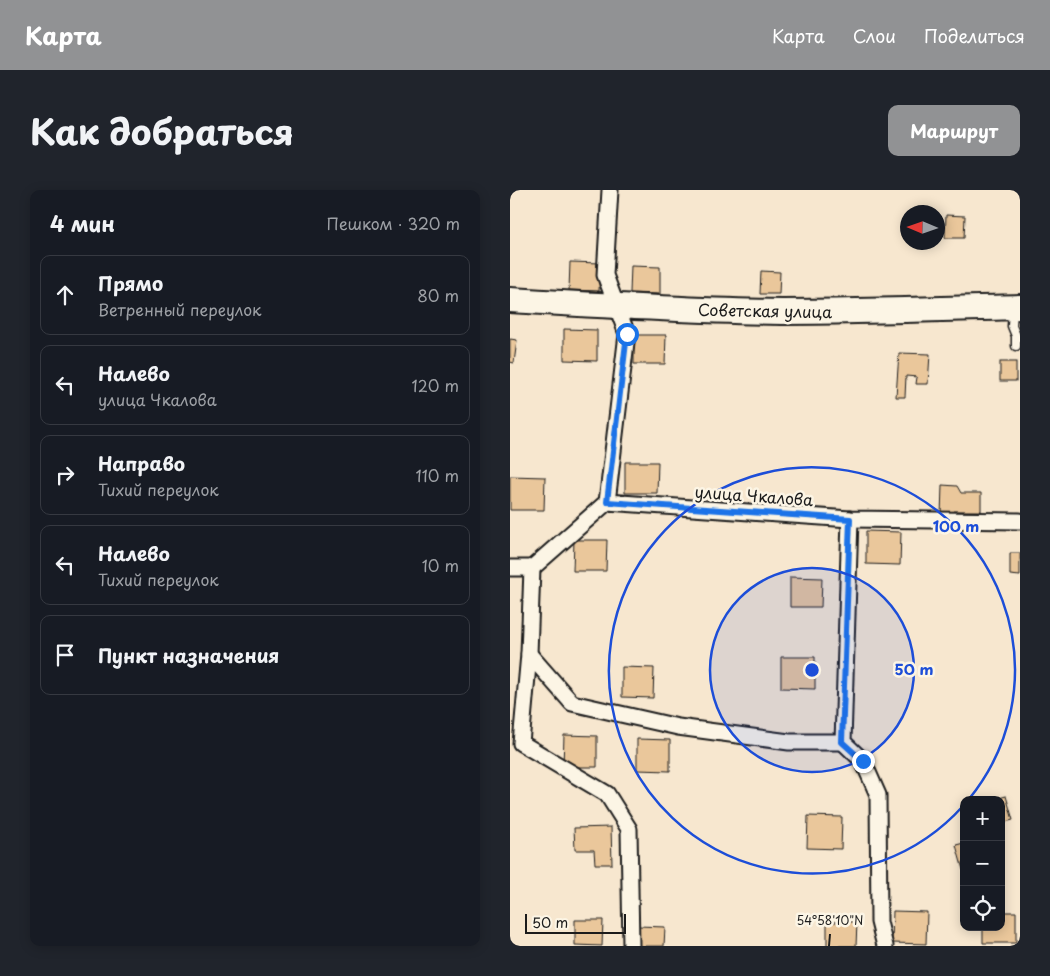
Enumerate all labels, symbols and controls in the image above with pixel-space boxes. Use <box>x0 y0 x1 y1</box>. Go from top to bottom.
text: Карта <box>25 17 102 53</box>
text: Карта <box>772 22 825 49</box>
text: Слои <box>853 22 896 49</box>
text: Поделиться <box>924 22 1025 49</box>
text: Как добраться <box>30 104 294 157</box>
button: Маршрут <box>888 105 1020 156</box>
north arrow <box>900 205 945 250</box>
text: 4 мин <box>50 207 115 239</box>
text: Пешком · 320 m <box>327 211 460 235</box>
text: Прямо <box>98 269 163 297</box>
icon: ahead <box>51 281 79 309</box>
text: 80 m <box>417 283 459 307</box>
text: Ветренный переулок <box>98 297 262 321</box>
street label: Советская улица <box>698 297 832 323</box>
route start <box>616 323 639 346</box>
text: Налево <box>98 359 170 387</box>
icon: left <box>51 371 79 399</box>
text: 120 m <box>412 373 459 397</box>
text: улица Чкалова <box>98 387 217 411</box>
text: Направо <box>98 449 185 477</box>
icon: right <box>51 461 79 489</box>
text: 110 m <box>416 463 459 487</box>
text: Тихий переулок <box>98 477 219 501</box>
street label: улица Чкалова <box>694 479 814 511</box>
text: 100 m <box>933 514 979 537</box>
text: Налево <box>98 539 170 567</box>
icon: left <box>51 551 79 579</box>
text: 10 m <box>422 553 459 577</box>
text: Тихий переулок <box>98 567 219 591</box>
icon: arrive <box>51 641 79 669</box>
text: Пункт назначения <box>98 641 279 669</box>
text: 50 m <box>895 657 933 680</box>
centre of rings <box>803 661 821 679</box>
route end <box>852 750 875 773</box>
map controls <box>960 796 1005 931</box>
button: + <box>960 796 1005 841</box>
button: − <box>960 841 1005 886</box>
button: locate <box>960 886 1005 931</box>
scale bar <box>525 911 626 934</box>
text: 54°58'10"N <box>797 911 863 929</box>
text: 50 m <box>532 912 568 933</box>

